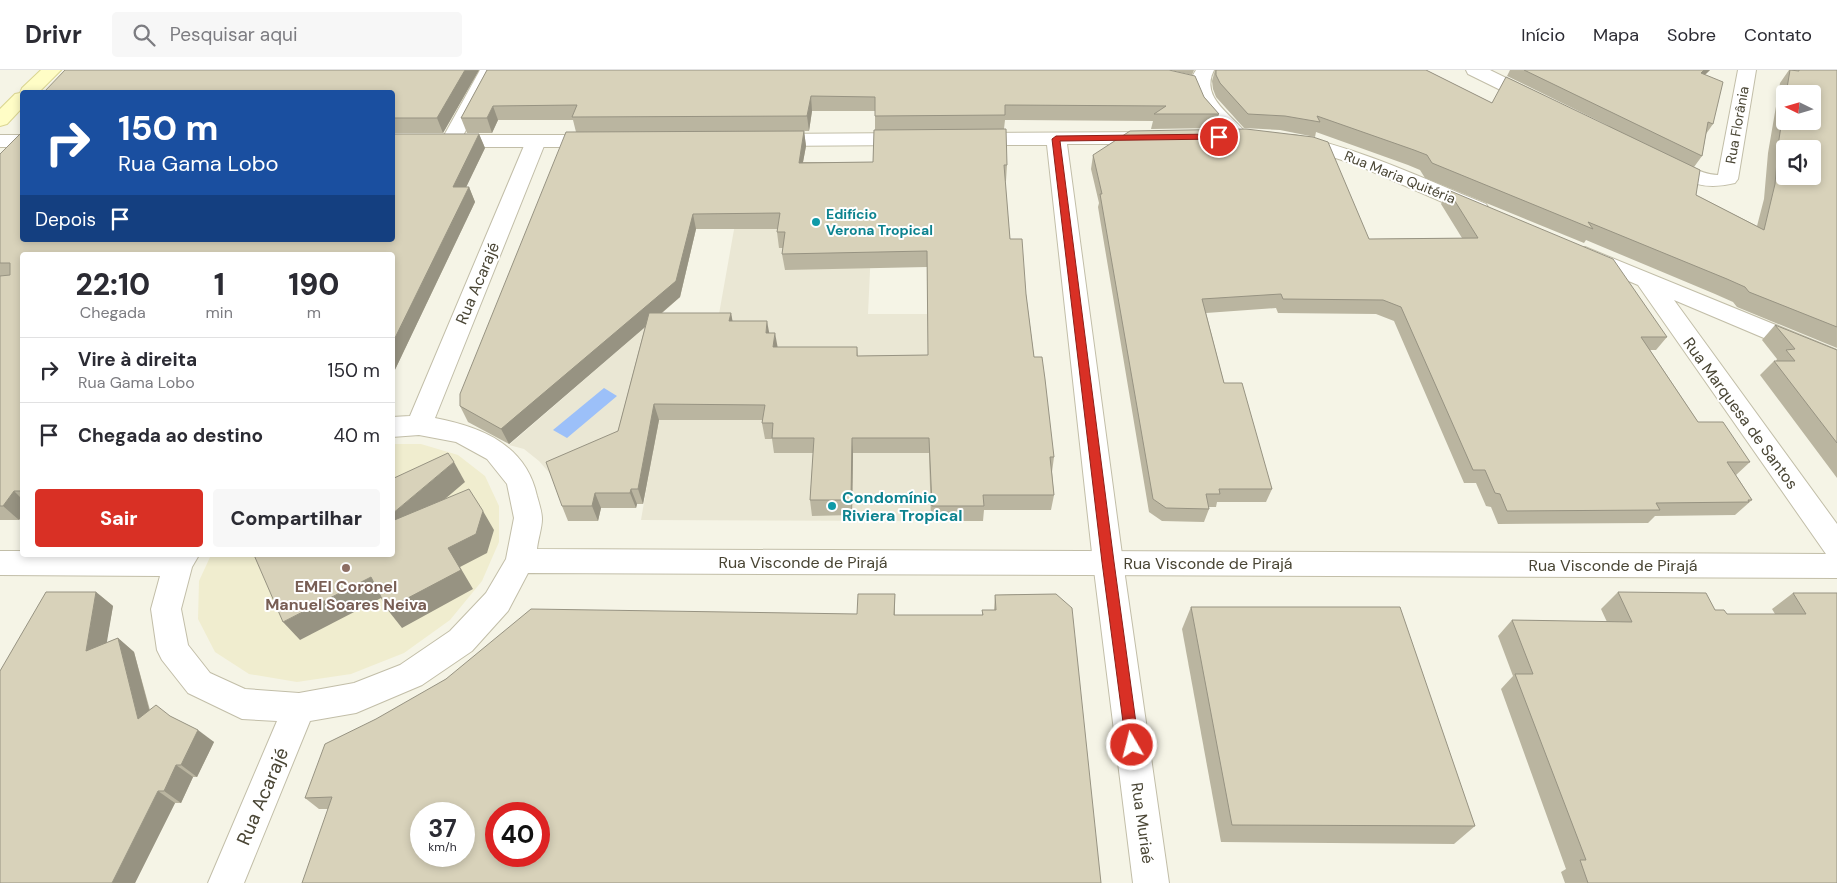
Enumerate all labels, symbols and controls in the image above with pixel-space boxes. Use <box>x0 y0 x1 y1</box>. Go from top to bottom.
search box <box>112 12 462 57</box>
text: Drivr <box>25 19 82 50</box>
icon: search <box>130 21 158 49</box>
text: Pesquisar aqui <box>170 22 298 47</box>
text: Início <box>1521 23 1565 47</box>
text: Mapa <box>1593 23 1639 47</box>
text: Sobre <box>1667 23 1716 47</box>
text: Contato <box>1744 23 1812 47</box>
street label: Rua Florânia <box>1721 85 1753 165</box>
north arrow <box>1776 85 1821 130</box>
map controls <box>1776 85 1821 185</box>
text: 150 m <box>118 105 218 151</box>
icon: right <box>35 110 100 175</box>
pin <box>1198 116 1240 158</box>
icon: arrive <box>1205 123 1233 151</box>
button: sound <box>1776 140 1821 185</box>
street label: Rua Maria Quitéria <box>1342 146 1458 208</box>
text: Rua Gama Lobo <box>118 149 279 178</box>
icon: arrive <box>106 205 134 233</box>
place label: Edifício Verona Tropical <box>826 205 933 239</box>
text: Depois <box>35 207 96 232</box>
marker: Edifício Verona Tropical <box>810 216 822 228</box>
street label: Rua Acarajé <box>451 239 504 327</box>
text: 22:10 <box>75 265 150 304</box>
text: 1 <box>214 265 225 304</box>
text: 190 <box>288 265 340 304</box>
text: Chegada <box>80 302 146 323</box>
text: min <box>206 302 233 323</box>
text: m <box>307 302 321 323</box>
street label: Rua Marquesa de Santos <box>1678 333 1803 493</box>
text: Vire à direita <box>78 347 197 372</box>
icon: right <box>35 356 63 384</box>
text: 150 m <box>328 358 380 383</box>
text: Rua Gama Lobo <box>78 372 195 393</box>
icon: arrive <box>35 421 63 449</box>
text: Chegada ao destino <box>78 423 263 448</box>
text: 40 m <box>333 423 380 448</box>
place label: Condomínio Riviera Tropical <box>842 487 962 526</box>
button: Sair <box>35 489 203 547</box>
button: Compartilhar <box>213 489 380 547</box>
marker: Condomínio Riviera Tropical <box>826 500 838 512</box>
street label: Rua Visconde de Pirajá <box>718 552 888 573</box>
street label: Rua Visconde de Pirajá <box>1123 553 1293 574</box>
street label: Rua Visconde de Pirajá <box>1528 555 1698 576</box>
marker: EMEI Coronel Manuel Soares Neiva <box>340 562 352 574</box>
place label: EMEI Coronel Manuel Soares Neiva <box>265 576 427 615</box>
position arrow <box>1105 718 1157 770</box>
street label: Rua Acarajé <box>231 744 294 849</box>
street label: Rua Muriaé <box>1126 781 1159 865</box>
speed limit sign: 40 <box>485 802 550 867</box>
text: 37 <box>428 812 457 845</box>
text: km/h <box>428 839 457 855</box>

